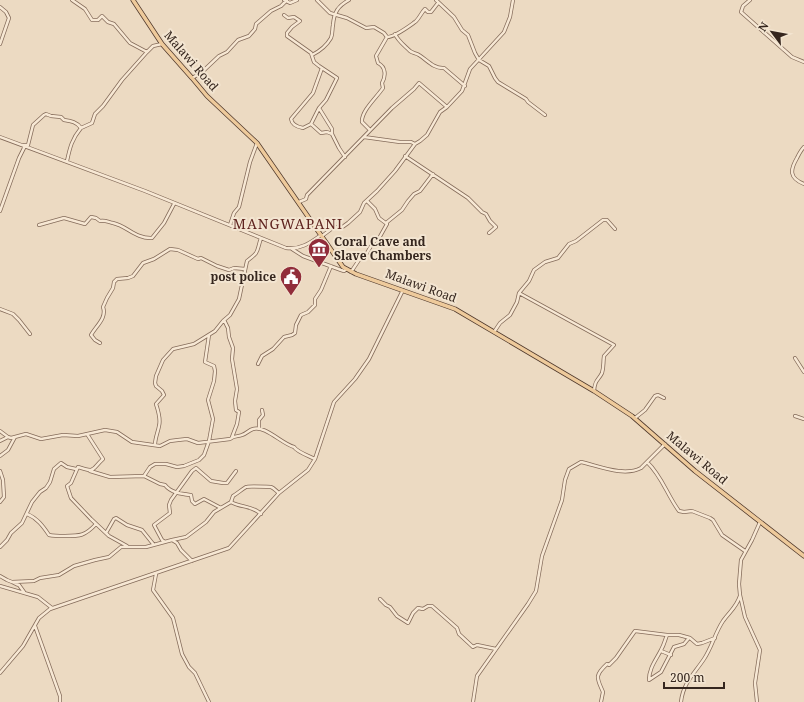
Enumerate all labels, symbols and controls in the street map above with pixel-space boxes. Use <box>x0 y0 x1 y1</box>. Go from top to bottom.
north arrow <box>752 12 792 52</box>
text: N <box>754 19 772 34</box>
street label: Malawi Road <box>160 27 223 95</box>
district label: MANGWAPANI <box>233 214 343 233</box>
place label: Coral Cave and Slave Chambers <box>334 233 432 264</box>
museum icon: Coral Cave and Slave Chambers <box>306 236 332 269</box>
public building icon: post police <box>278 264 304 297</box>
street label: Malawi Road <box>383 265 460 307</box>
place label: post police <box>210 268 276 285</box>
street label: Malawi Road <box>663 427 732 489</box>
scale bar <box>664 664 724 690</box>
text: 200 m <box>670 669 705 686</box>

